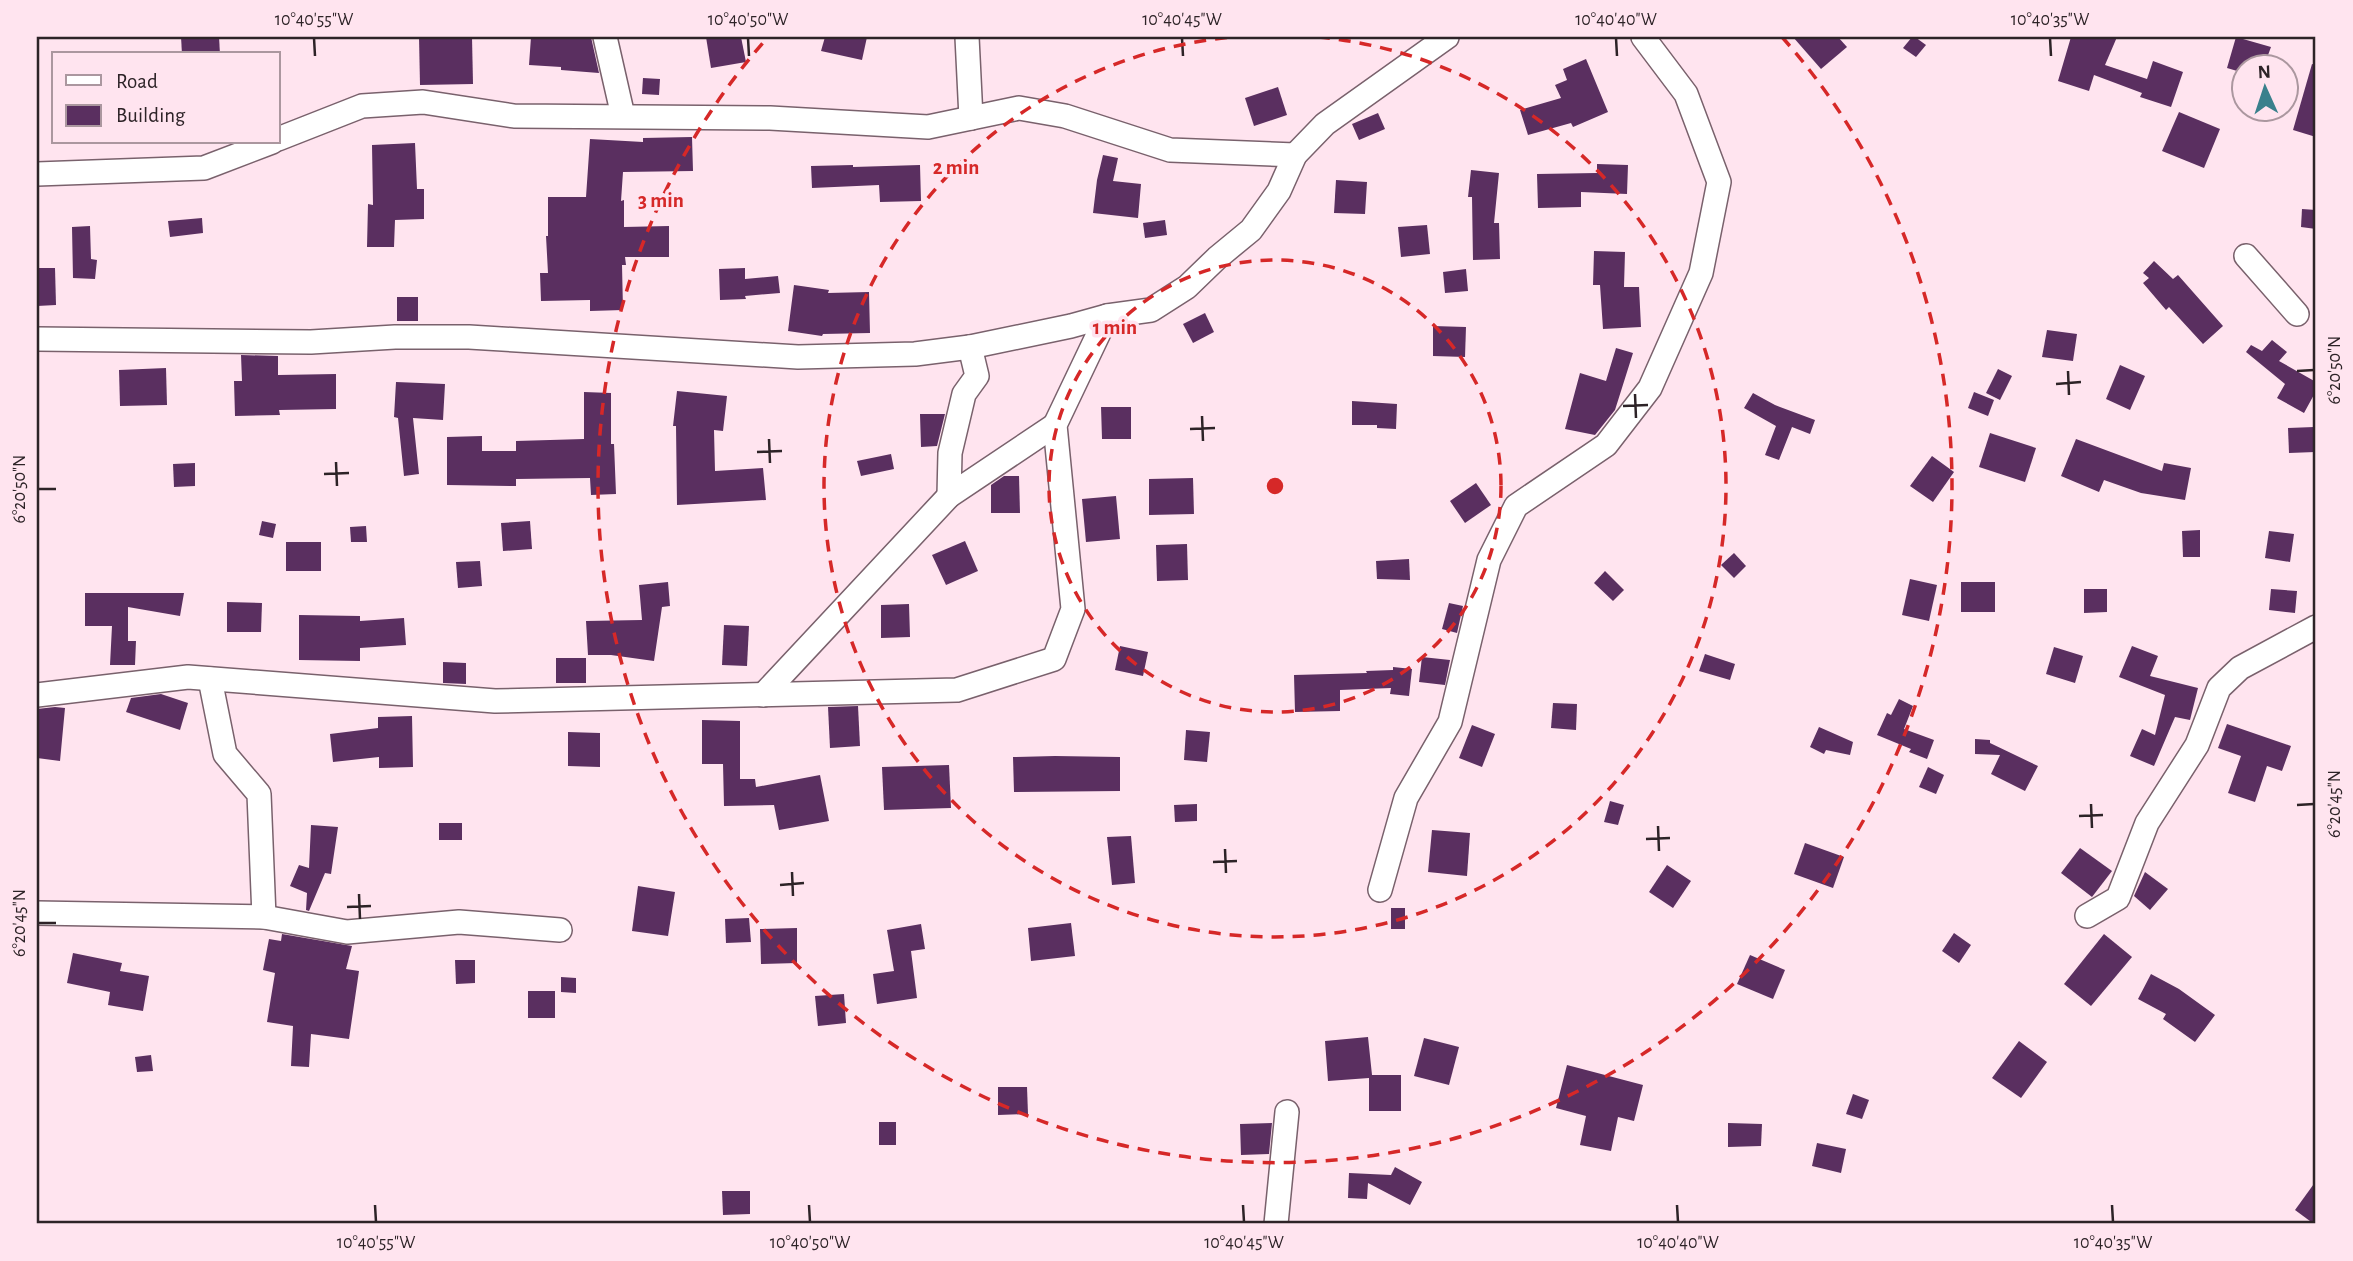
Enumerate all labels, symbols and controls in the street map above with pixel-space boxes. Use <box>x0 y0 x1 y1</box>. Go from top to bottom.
text: 10°40'55"W <box>275 11 353 29</box>
text: 10°40'50"W <box>708 11 788 29</box>
text: 10°40'45"W <box>1142 11 1222 29</box>
text: 10°40'40"W <box>1575 11 1657 29</box>
text: 10°40'35"W <box>2011 11 2089 29</box>
legend <box>52 52 280 144</box>
north arrow <box>2230 52 2300 122</box>
text: N <box>2257 63 2271 82</box>
text: Road <box>116 71 158 92</box>
text: Building <box>116 105 186 126</box>
text: 2 min <box>933 157 979 178</box>
text: 3 min <box>638 190 684 211</box>
text: 1 min <box>1093 317 1137 338</box>
text: 6°20'50"N <box>2326 336 2344 404</box>
text: 6°20'50"N <box>11 455 29 523</box>
centre of rings <box>1263 474 1287 498</box>
text: 6°20'45"N <box>2326 770 2344 838</box>
text: 6°20'45"N <box>11 889 29 957</box>
text: 10°40'55"W <box>337 1234 415 1252</box>
text: 10°40'50"W <box>770 1234 850 1252</box>
text: 10°40'45"W <box>1204 1234 1284 1252</box>
text: 10°40'40"W <box>1637 1234 1719 1252</box>
text: 10°40'35"W <box>2074 1234 2152 1252</box>

